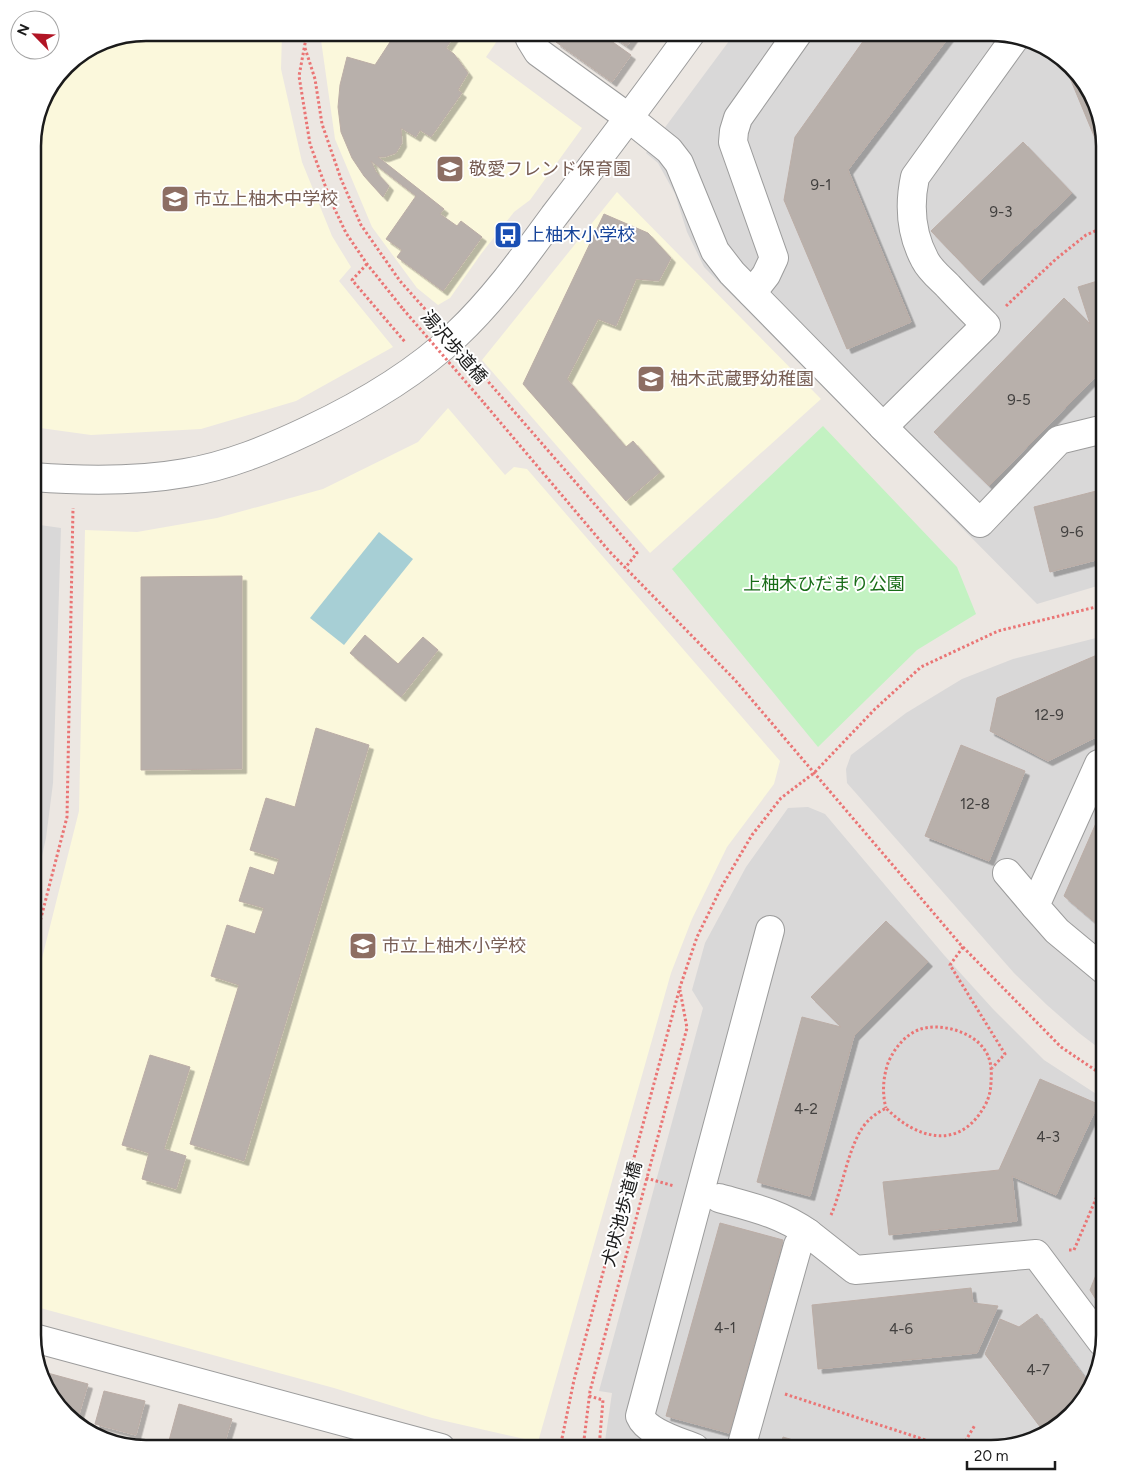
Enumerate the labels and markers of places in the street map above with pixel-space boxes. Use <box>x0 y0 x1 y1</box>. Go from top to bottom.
school or university icon: 敬愛フレンド保育園 <box>435 154 465 184</box>
place label: 敬愛フレンド保育園 <box>469 158 631 180</box>
school or university icon: 市立上柚木中学校 <box>160 184 190 214</box>
place label: 市立上柚木中学校 <box>194 188 338 210</box>
bus stop icon: 上柚木小学校 <box>493 220 523 250</box>
place label: 上柚木小学校 <box>527 224 635 246</box>
school or university icon: 柚木武蔵野幼稚園 <box>636 364 666 394</box>
place label: 柚木武蔵野幼稚園 <box>670 368 814 390</box>
school or university icon: 市立上柚木小学校 <box>348 931 378 961</box>
place label: 市立上柚木小学校 <box>382 935 526 957</box>

